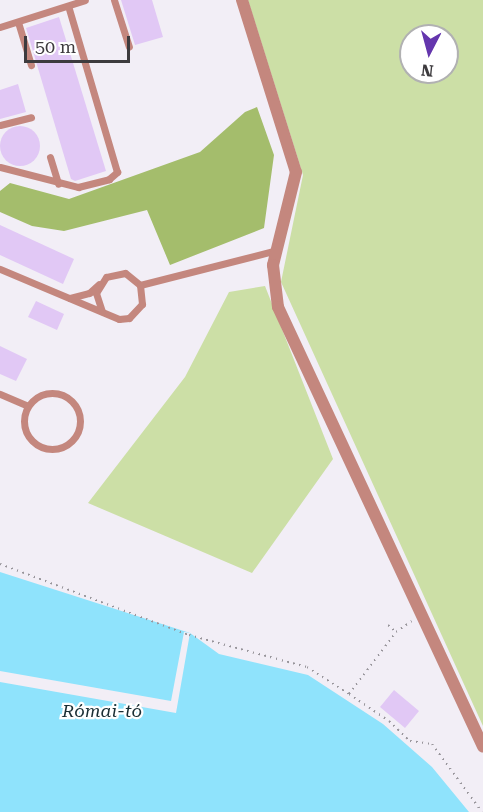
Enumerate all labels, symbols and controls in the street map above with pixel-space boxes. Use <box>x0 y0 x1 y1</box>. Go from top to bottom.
scale bar <box>27 24 134 62</box>
north arrow <box>399 24 459 84</box>
text: 50 m <box>35 36 76 57</box>
text: N <box>420 60 434 81</box>
water label: Római-tó <box>62 700 142 722</box>

